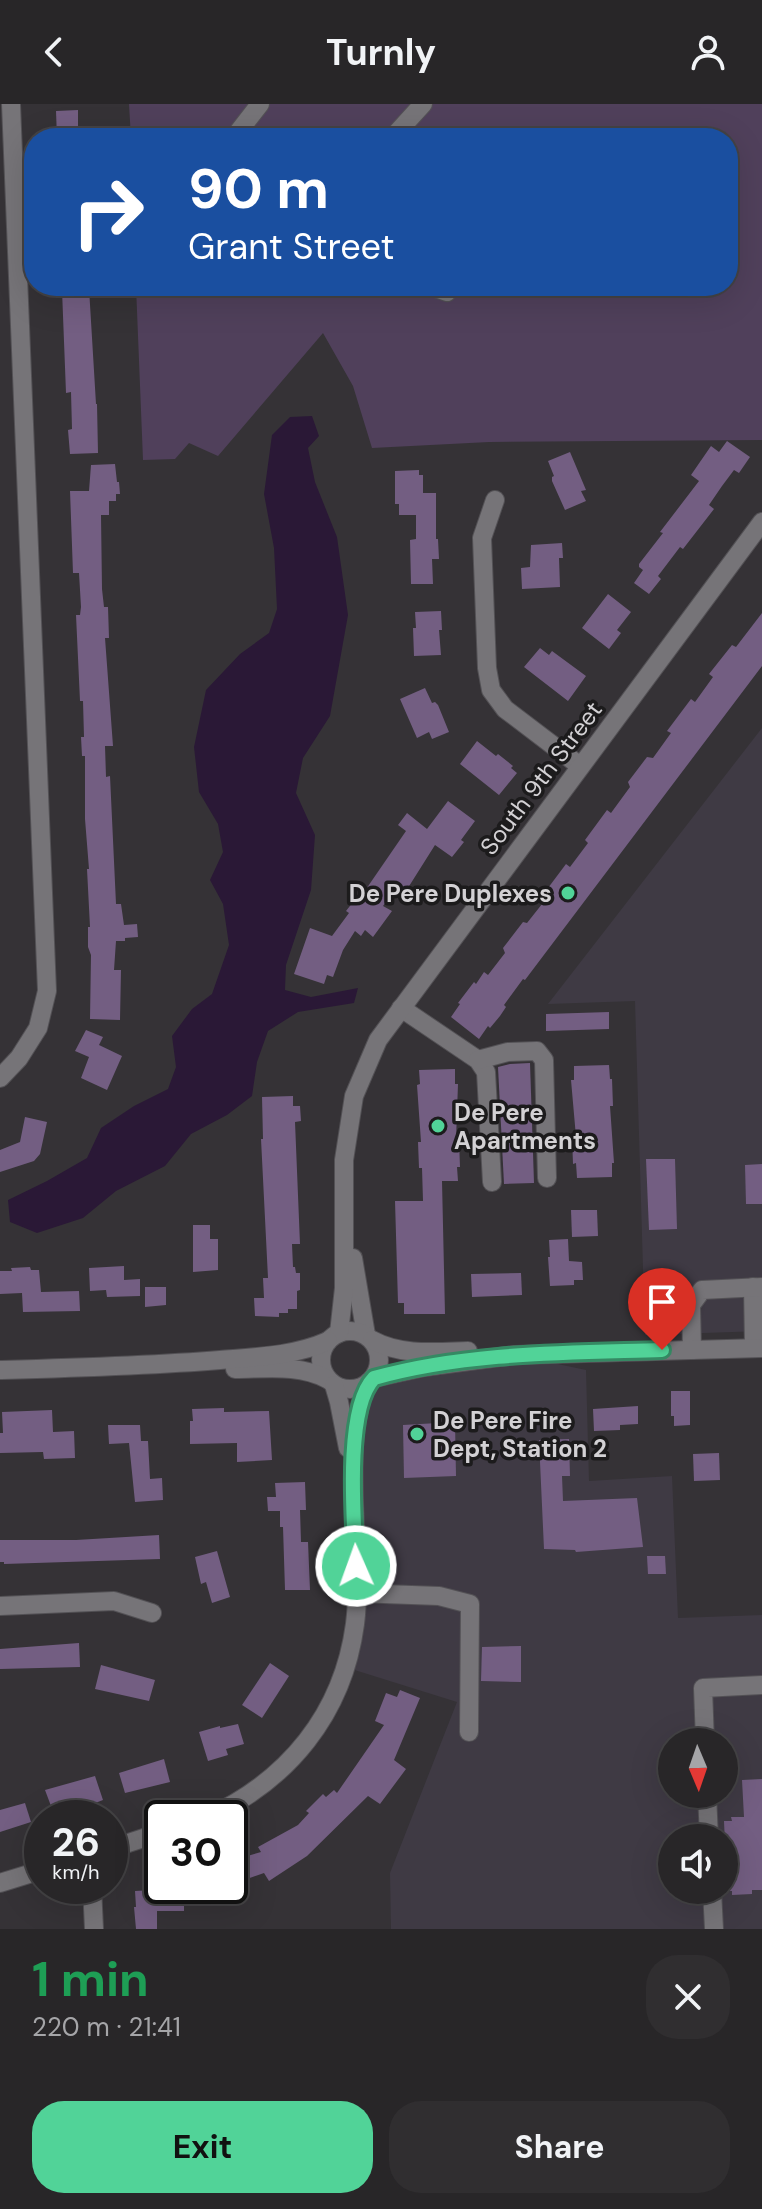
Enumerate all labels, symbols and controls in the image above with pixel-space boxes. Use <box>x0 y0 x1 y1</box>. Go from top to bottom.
text: Turnly <box>326 29 436 76</box>
icon: back <box>32 30 76 74</box>
icon: person <box>686 30 730 74</box>
text: 90 m <box>188 152 329 225</box>
icon: right <box>56 160 160 264</box>
text: Grant Street <box>188 223 395 270</box>
street label: South 9th Street <box>473 695 609 861</box>
place label: De Pere Duplexes <box>349 878 552 909</box>
marker: De Pere Duplexes <box>559 884 577 902</box>
place label: De Pere Apartments <box>454 1097 596 1156</box>
marker: De Pere Apartments <box>429 1117 447 1135</box>
pin <box>628 1268 696 1350</box>
icon: arrive <box>640 1280 684 1324</box>
place label: De Pere Fire Dept, Station 2 <box>433 1405 607 1464</box>
marker: De Pere Fire Dept, Station 2 <box>408 1425 426 1443</box>
position arrow <box>314 1524 398 1608</box>
north arrow <box>658 1728 738 1808</box>
map controls <box>658 1728 738 1904</box>
speed limit sign: 30 <box>144 1800 248 1904</box>
text: 26 <box>52 1816 100 1868</box>
button: sound <box>658 1824 738 1904</box>
text: km/h <box>52 1859 100 1885</box>
text: 1 min <box>32 1948 149 2011</box>
button: close <box>646 1955 730 2039</box>
text: 220 m · 21:41 <box>32 2010 181 2044</box>
button: Exit <box>32 2101 373 2193</box>
button: Share <box>389 2101 730 2193</box>

